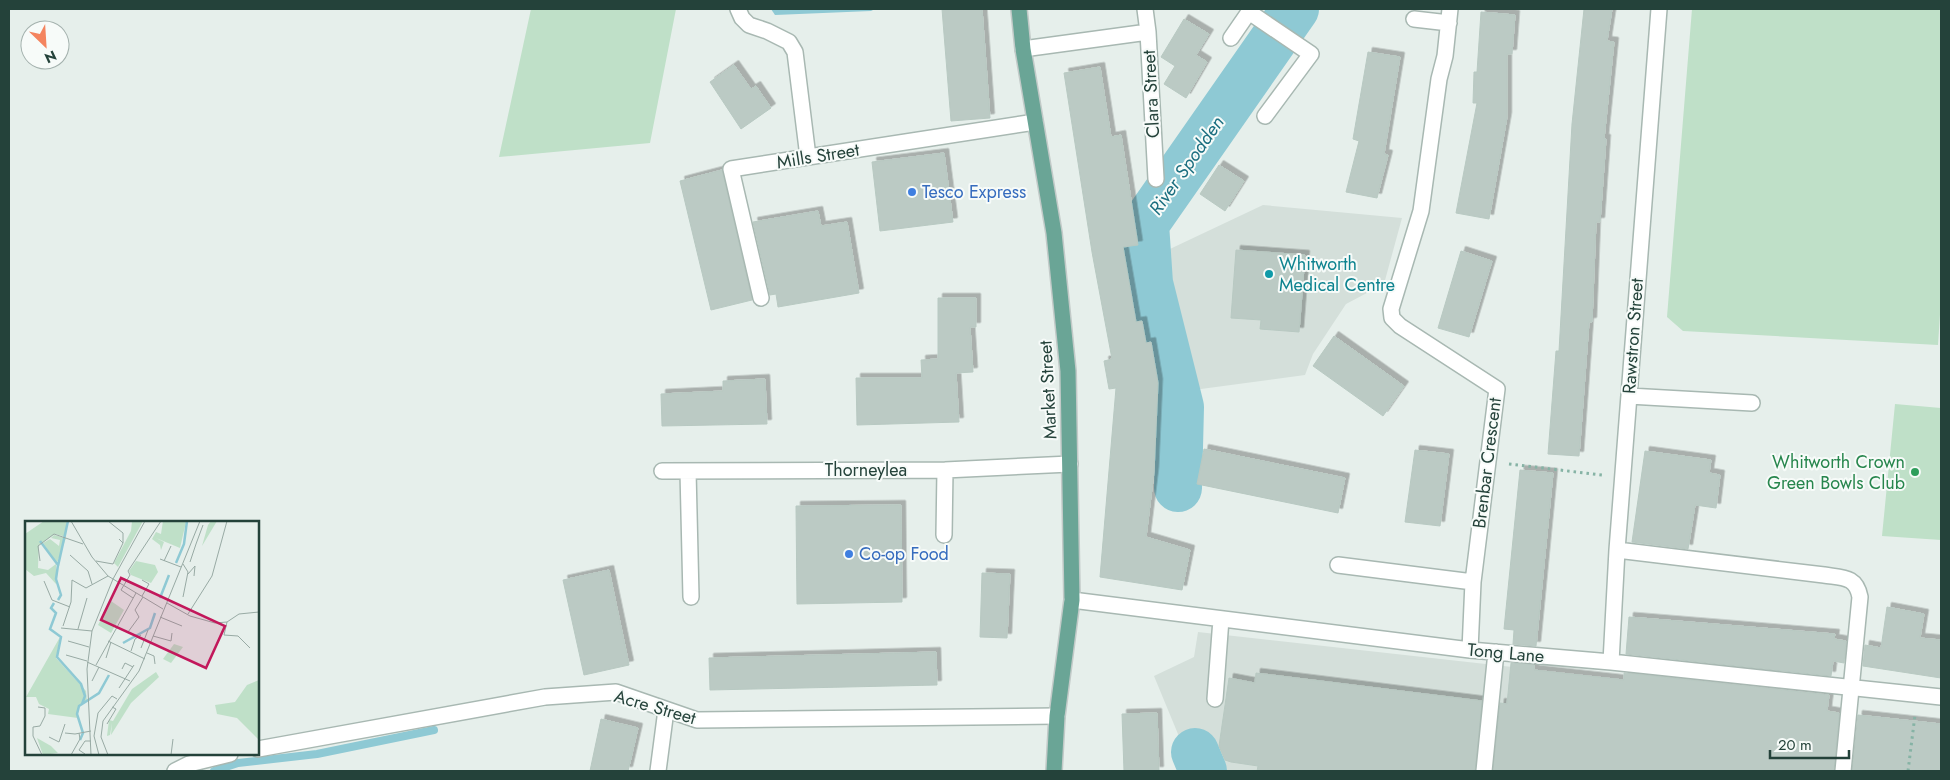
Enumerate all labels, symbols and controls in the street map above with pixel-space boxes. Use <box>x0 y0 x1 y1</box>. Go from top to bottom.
north arrow <box>20 20 70 70</box>
text: N <box>41 45 60 68</box>
street label: Clara Street <box>1136 49 1166 139</box>
water label: River Spodden <box>1142 110 1231 220</box>
street label: Mills Street <box>775 137 862 175</box>
place label: Tesco Express <box>922 179 1026 205</box>
marker: Tesco Express <box>906 186 918 198</box>
place label: Whitworth Medical Centre <box>1279 251 1395 298</box>
marker: Whitworth Medical Centre <box>1263 268 1275 280</box>
street label: Rawstron Street <box>1616 277 1650 395</box>
street label: Market Street <box>1032 339 1064 440</box>
street label: Brenbar Crescent <box>1466 395 1508 530</box>
place label: Whitworth Crown Green Bowls Club <box>1767 449 1905 496</box>
street label: Thorneylea <box>825 457 907 483</box>
marker: Whitworth Crown Green Bowls Club <box>1909 466 1921 478</box>
inset map <box>25 521 259 755</box>
place label: Co-op Food <box>859 541 949 567</box>
marker: Co-op Food <box>843 548 855 560</box>
street label: Tong Lane <box>1467 637 1545 669</box>
street label: Acre Street <box>611 683 700 731</box>
scale bar <box>1770 728 1849 760</box>
text: 20 m <box>1778 734 1812 756</box>

